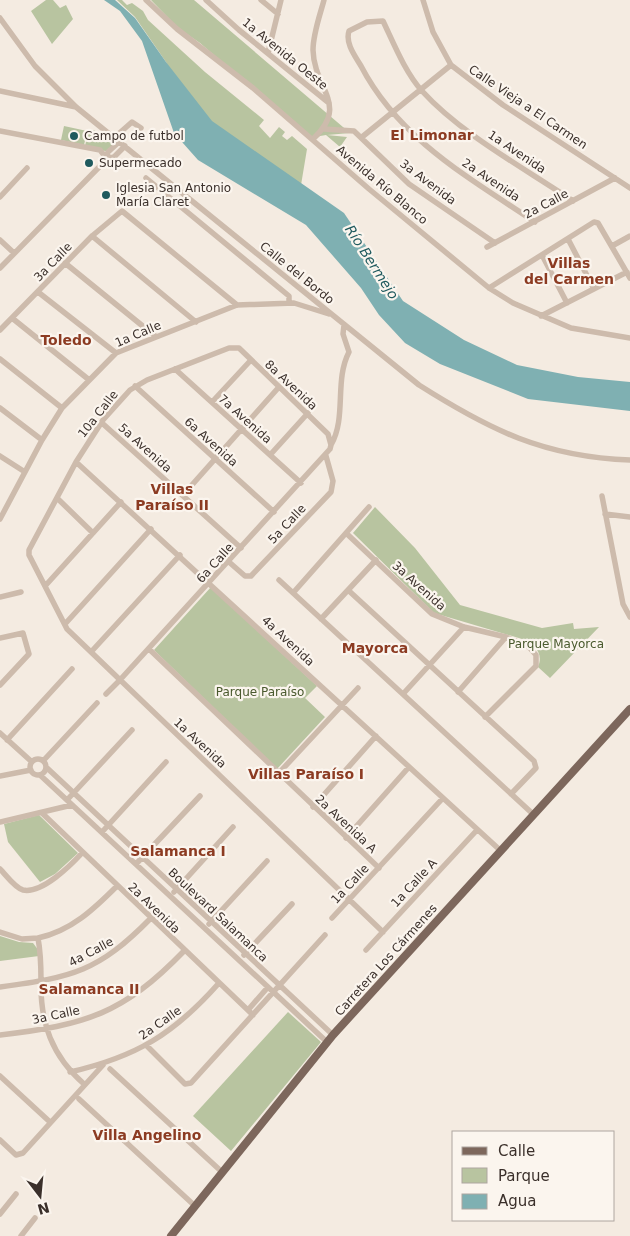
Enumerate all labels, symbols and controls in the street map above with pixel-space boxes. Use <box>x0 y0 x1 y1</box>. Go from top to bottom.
street label: 1a Avenida Oeste <box>240 15 330 93</box>
street label: Calle Vieja a El Carmen <box>466 62 590 152</box>
district label: El Limonar <box>390 127 474 143</box>
street label: 1a Avenida <box>485 128 549 176</box>
place label: Campo de futbol <box>84 129 184 143</box>
marker: Campo de futbol <box>68 130 80 142</box>
street label: Avenida Río Blanco <box>333 143 431 227</box>
place label: Supermecado <box>99 156 182 170</box>
street label: 3a Avenida <box>397 156 459 208</box>
street label: 2a Avenida <box>459 156 523 204</box>
marker: Supermecado <box>83 157 95 169</box>
place label: Iglesia San Antonio María Claret <box>116 181 231 209</box>
street label: 2a Calle <box>521 186 571 222</box>
marker: Iglesia San Antonio María Claret <box>100 189 112 201</box>
water label: Río Bermejo <box>342 222 402 302</box>
street label: Calle del Bordo <box>257 239 337 307</box>
street label: 3a Calle <box>31 240 75 284</box>
district label: Villas del Carmen <box>524 255 614 287</box>
street label: 1a Calle <box>113 318 163 350</box>
district label: Toledo <box>40 332 92 348</box>
street label: 8a Avenida <box>262 357 320 413</box>
street label: 10a Calle <box>75 388 121 440</box>
street label: 7a Avenida <box>216 391 274 447</box>
street label: 6a Avenida <box>182 414 240 470</box>
street label: 5a Avenida <box>116 420 174 476</box>
district label: Villas Paraíso II <box>135 481 209 513</box>
street label: 5a Calle <box>265 501 309 547</box>
street label: 6a Calle <box>194 540 236 586</box>
street label: 3a Avenida <box>390 558 448 614</box>
street label: 4a Avenida <box>259 613 317 669</box>
park label: Parque Mayorca <box>508 637 604 651</box>
district label: Mayorca <box>342 640 408 656</box>
park label: Parque Paraíso <box>216 685 304 699</box>
street label: 1a Avenida <box>171 715 229 771</box>
district label: Villas Paraíso I <box>248 766 364 782</box>
street label: 2a Avenida A <box>312 792 380 857</box>
district label: Salamanca I <box>130 843 226 859</box>
street label: 1a Calle A <box>388 855 440 910</box>
street label: 1a Calle <box>328 861 372 907</box>
street label: Boulevard Salamanca <box>165 865 271 965</box>
street label: 2a Avenida <box>125 880 183 936</box>
street label: Carretera Los Cármenes <box>332 901 440 1019</box>
street label: 4a Calle <box>66 934 116 970</box>
district label: Salamanca II <box>39 981 139 997</box>
street label: 3a Calle <box>31 1003 81 1027</box>
street label: 2a Calle <box>136 1003 184 1043</box>
district label: Villa Angelino <box>93 1127 202 1143</box>
legend <box>452 1131 615 1221</box>
text: Calle <box>498 1142 535 1160</box>
text: Parque <box>498 1167 550 1185</box>
north arrow <box>15 1171 65 1221</box>
text: Agua <box>498 1192 536 1210</box>
text: N <box>36 1199 51 1218</box>

